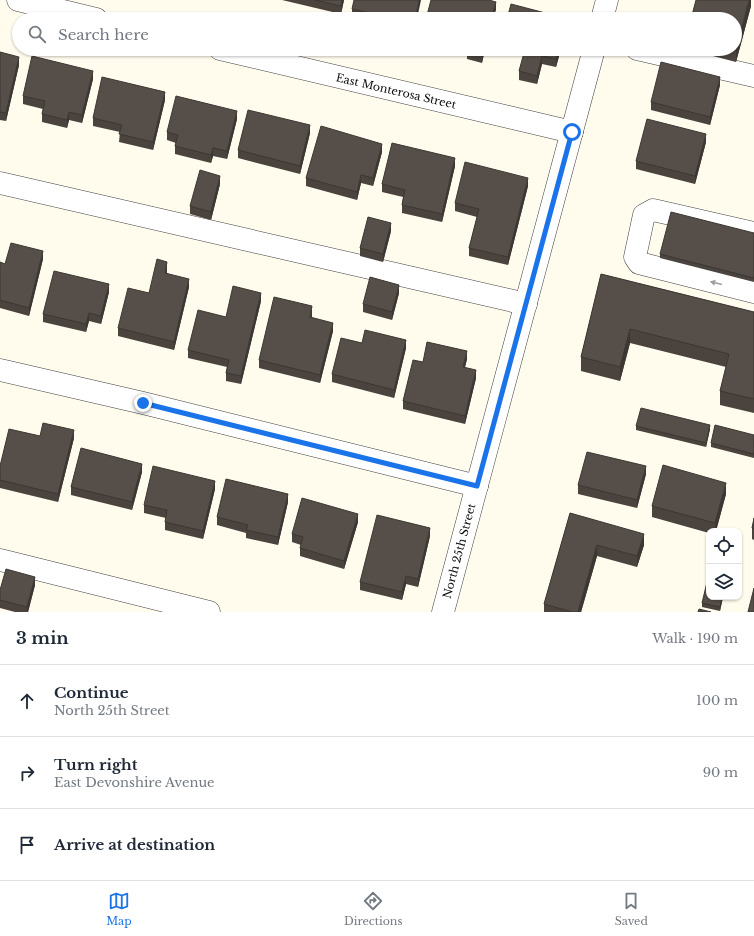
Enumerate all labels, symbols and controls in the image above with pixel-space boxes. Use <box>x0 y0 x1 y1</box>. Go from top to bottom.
search box <box>12 12 742 56</box>
icon: search <box>26 23 48 45</box>
text: Search here <box>58 25 149 44</box>
street label: East Monterosa Street <box>335 70 458 112</box>
route start <box>563 123 581 141</box>
one-way arrow <box>710 279 722 285</box>
route end <box>134 394 152 412</box>
street label: North 25th Street <box>440 501 479 600</box>
map controls <box>706 528 742 600</box>
button: locate <box>706 528 742 564</box>
button: layers <box>706 564 742 600</box>
text: 3 min <box>16 628 69 649</box>
text: Walk · 190 m <box>652 630 738 647</box>
text: Continue <box>54 683 129 702</box>
icon: ahead <box>16 690 38 712</box>
text: 100 m <box>696 692 738 709</box>
text: North 25th Street <box>54 702 170 719</box>
text: Turn right <box>54 755 137 774</box>
icon: right <box>16 762 38 784</box>
text: 90 m <box>703 764 738 781</box>
text: East Devonshire Avenue <box>54 774 215 791</box>
icon: arrive <box>16 834 38 856</box>
text: Arrive at destination <box>54 835 215 854</box>
tab: Map <box>106 890 132 928</box>
tab: Directions <box>344 890 402 928</box>
tab: Saved <box>615 890 648 928</box>

